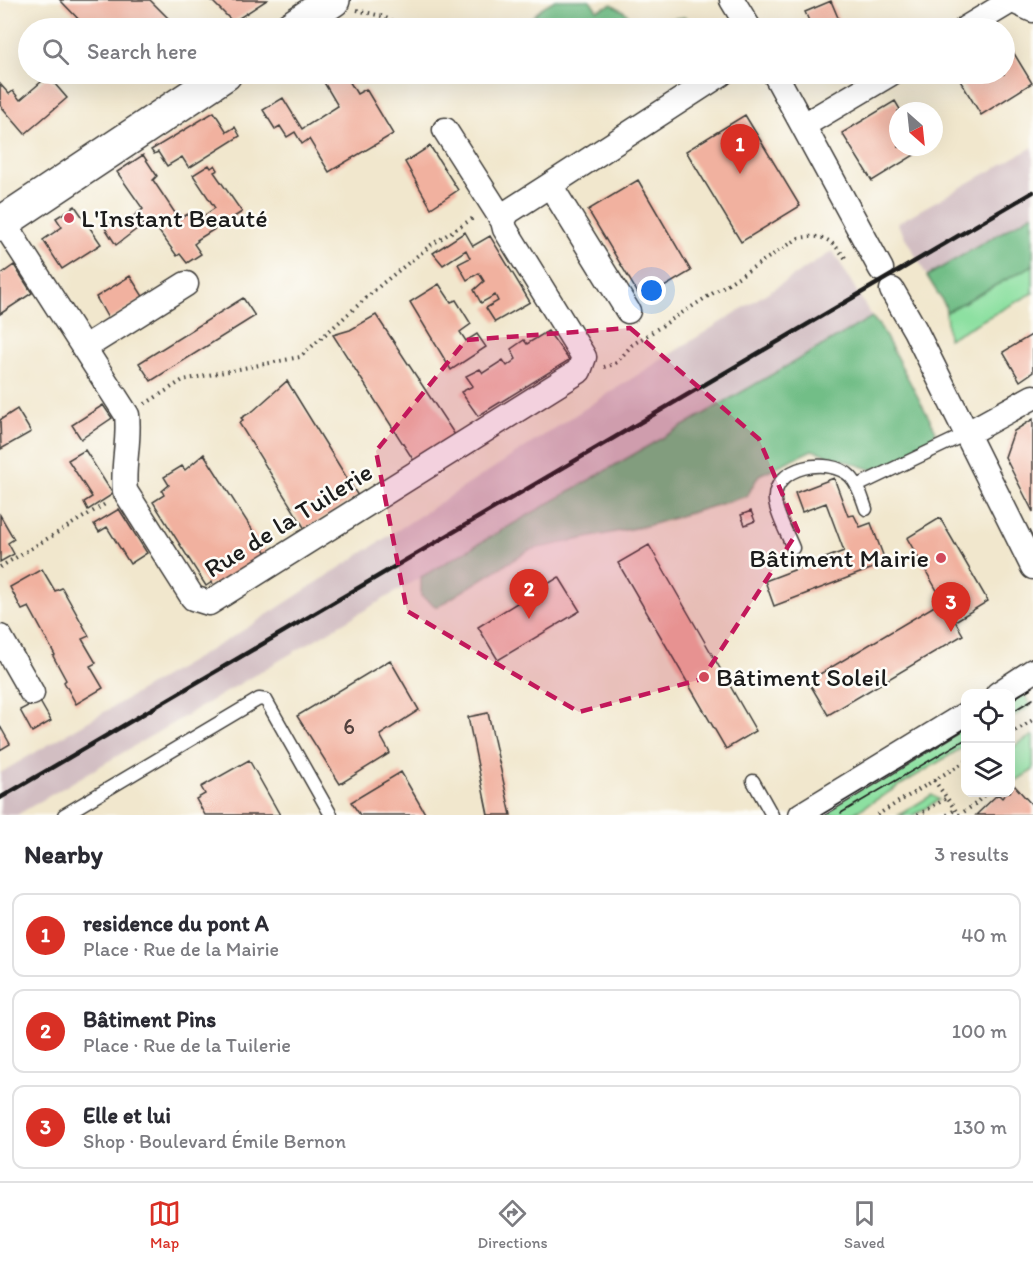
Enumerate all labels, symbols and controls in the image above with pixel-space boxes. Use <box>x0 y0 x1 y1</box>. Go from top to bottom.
search box <box>18 18 1015 84</box>
icon: search <box>39 35 72 68</box>
text: Search here <box>87 38 197 65</box>
north arrow <box>889 102 943 156</box>
pin: 1 <box>720 124 760 174</box>
place label: L'Instant Beauté <box>81 202 268 234</box>
marker: L'Instant Beauté <box>62 211 76 225</box>
your location <box>637 276 666 305</box>
street label: Rue de la Tuilerie <box>198 455 378 585</box>
place label: Bâtiment Mairie <box>749 542 929 574</box>
marker: Bâtiment Mairie <box>934 551 948 565</box>
pin: 2 <box>510 570 548 619</box>
pin: 3 <box>932 582 970 632</box>
place label: Bâtiment Soleil <box>716 661 888 693</box>
marker: Bâtiment Soleil <box>697 670 711 684</box>
map controls <box>961 689 1015 797</box>
button: locate <box>961 689 1015 743</box>
house number: 6 <box>343 713 355 740</box>
button: layers <box>961 743 1015 797</box>
text: Nearby <box>24 838 103 870</box>
text: 3 results <box>934 842 1009 866</box>
text: residence du pont A <box>83 910 269 937</box>
text: 1 <box>41 923 50 947</box>
text: 40 m <box>961 923 1007 947</box>
text: Place · Rue de la Mairie <box>83 937 279 961</box>
text: Bâtiment Pins <box>83 1006 216 1033</box>
text: 2 <box>40 1019 51 1043</box>
text: 100 m <box>952 1019 1007 1043</box>
text: Place · Rue de la Tuilerie <box>83 1033 291 1057</box>
text: Elle et lui <box>83 1102 171 1129</box>
text: 3 <box>40 1115 51 1139</box>
text: 130 m <box>953 1115 1007 1139</box>
text: Shop · Boulevard Émile Bernon <box>83 1129 346 1153</box>
tab: Map <box>148 1197 181 1252</box>
tab: Directions <box>477 1197 548 1252</box>
tab: Saved <box>844 1197 885 1252</box>

